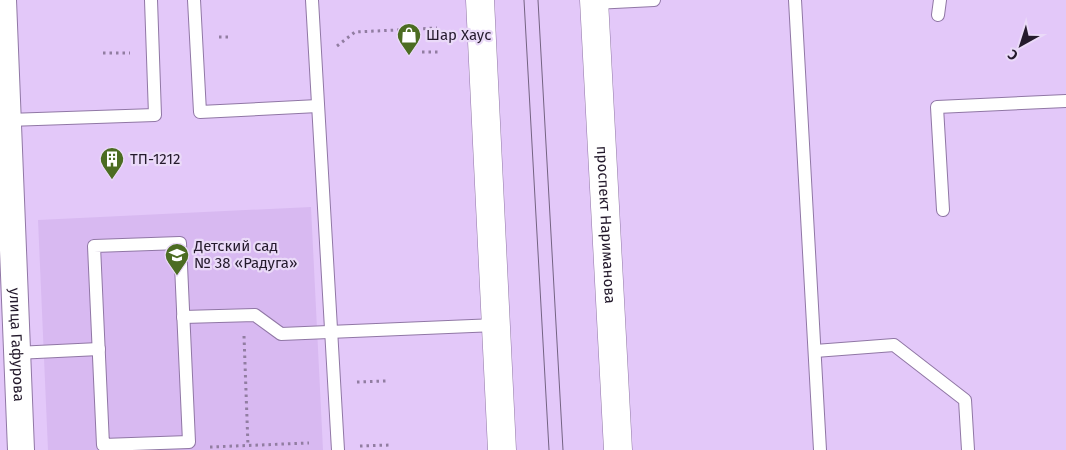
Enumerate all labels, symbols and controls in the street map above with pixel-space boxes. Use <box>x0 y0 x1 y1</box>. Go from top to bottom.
north arrow <box>996 20 1046 70</box>
shop icon: Шар Хаус <box>396 22 422 56</box>
place label: Шар Хаус <box>426 26 491 44</box>
text: С <box>1005 46 1022 64</box>
street label: проспект Нариманова <box>593 145 619 304</box>
building icon: ТП-1212 <box>99 146 125 180</box>
place label: ТП-1212 <box>130 150 180 168</box>
place label: Детский сад № 38 «Радуга» <box>193 237 297 272</box>
school or university icon: Детский сад № 38 «Радуга» <box>164 242 190 276</box>
street label: улица Гафурова <box>6 287 28 402</box>

